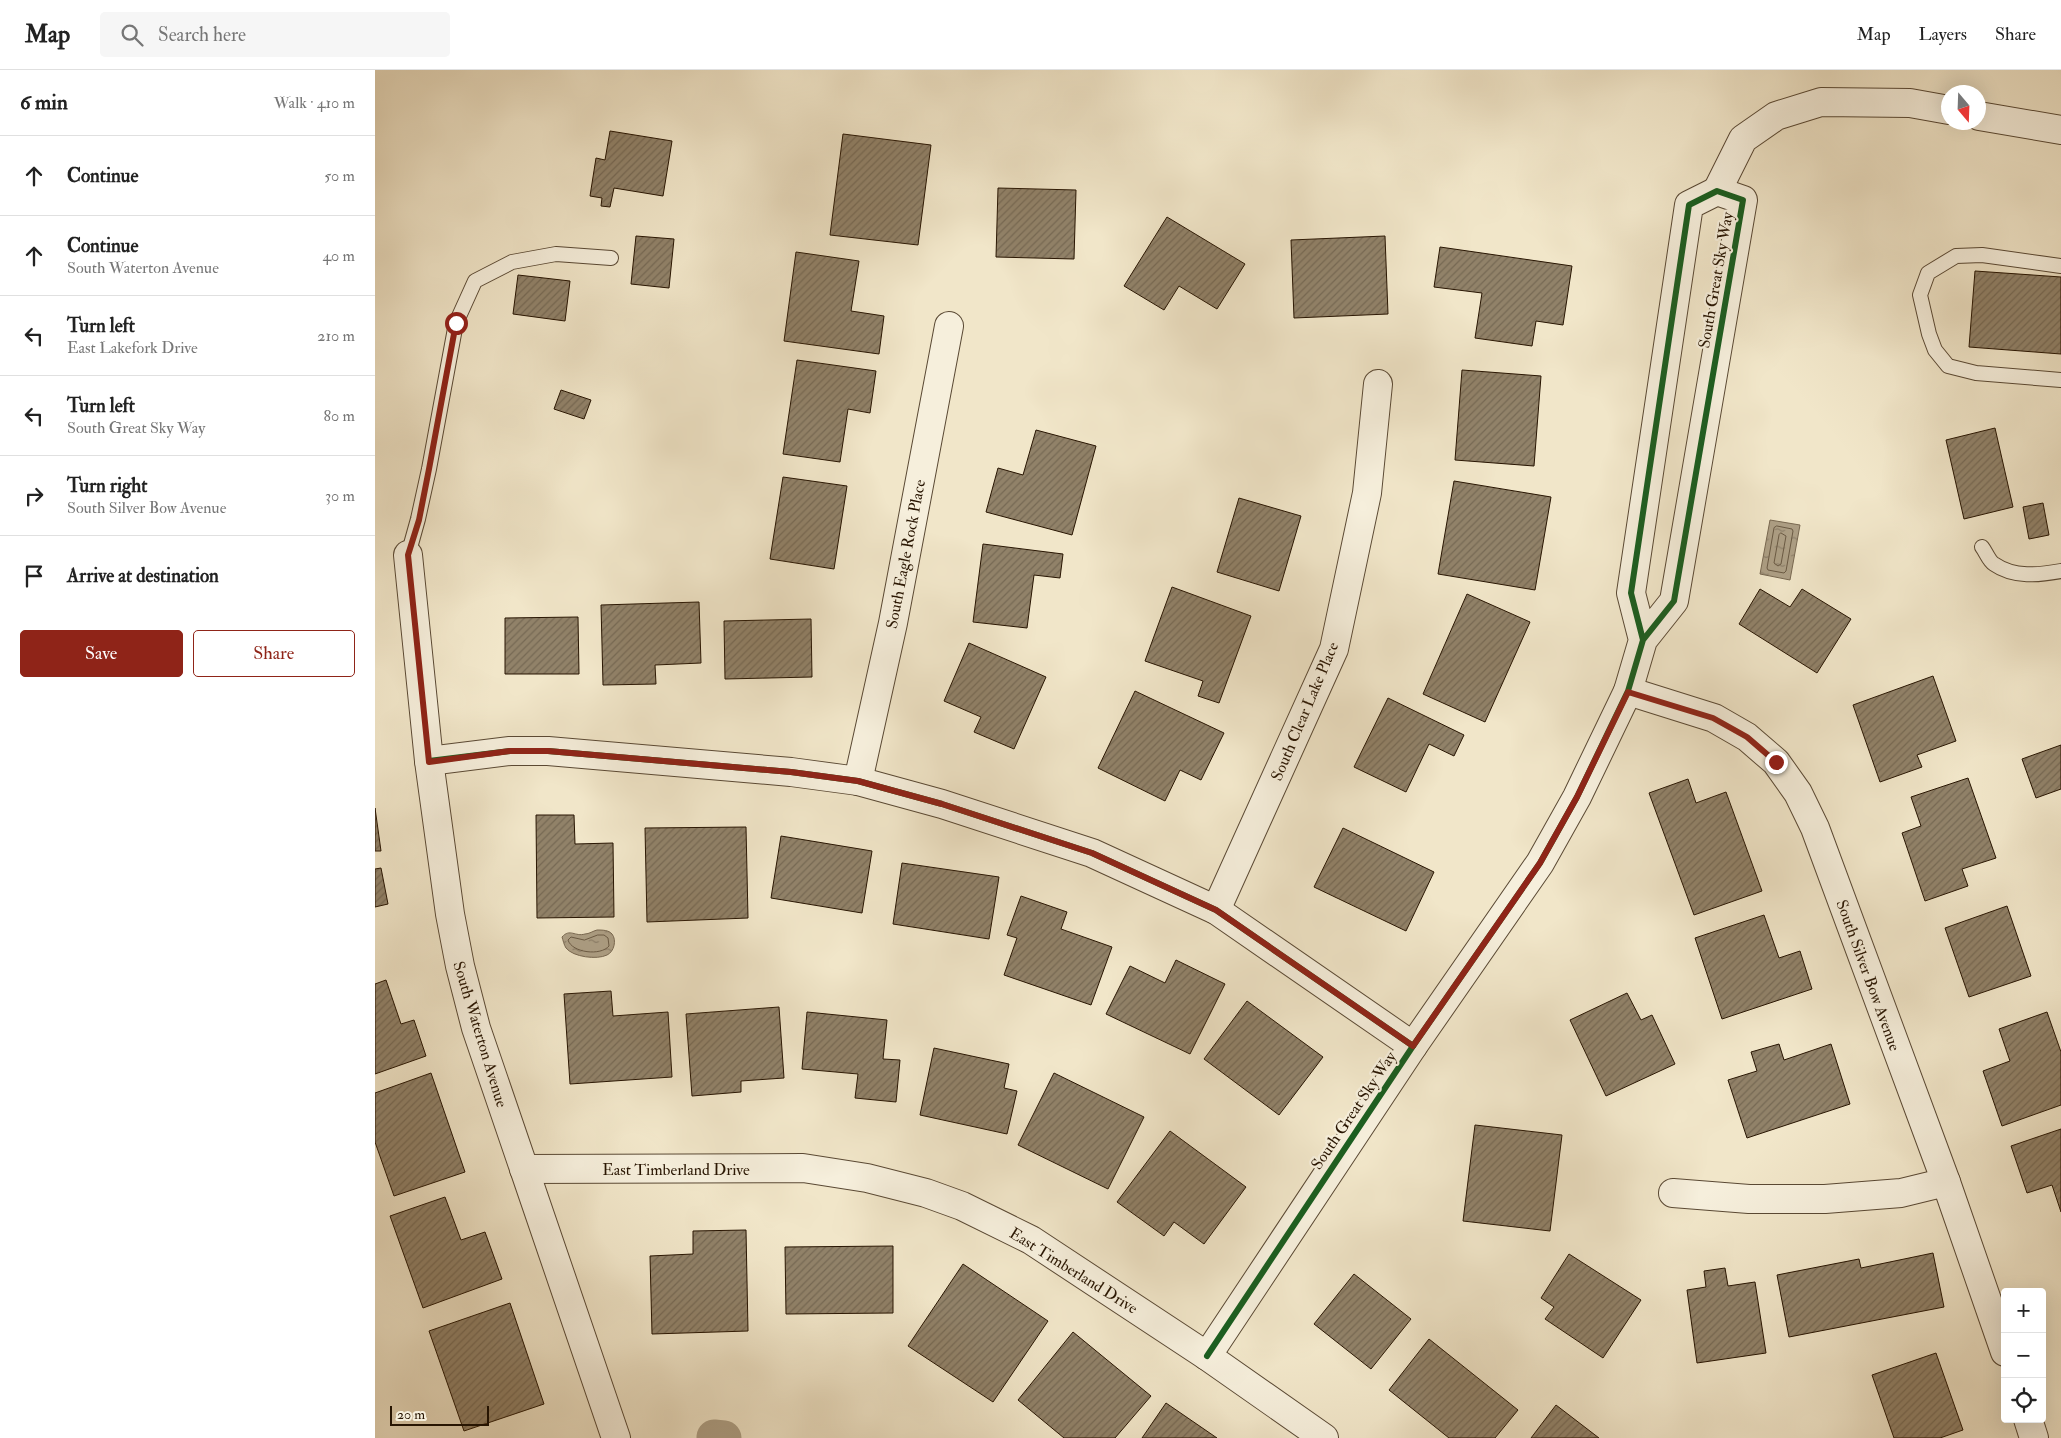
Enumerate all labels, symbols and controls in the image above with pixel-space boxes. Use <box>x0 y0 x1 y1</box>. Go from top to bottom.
search box <box>100 12 450 57</box>
text: Map <box>25 19 70 50</box>
icon: search <box>118 21 146 49</box>
text: Search here <box>158 23 246 47</box>
text: Map <box>1857 23 1891 46</box>
text: Layers <box>1919 23 1967 46</box>
text: Share <box>1995 23 2036 46</box>
north arrow <box>1941 85 1986 130</box>
text: 6 min <box>20 89 68 116</box>
text: Walk · 410 m <box>274 93 355 113</box>
icon: ahead <box>20 162 48 190</box>
text: Continue <box>67 164 138 188</box>
text: 50 m <box>324 166 355 186</box>
street label: South Great Sky Way <box>1694 209 1738 350</box>
text: Continue <box>67 234 138 258</box>
icon: ahead <box>20 242 48 270</box>
text: 40 m <box>322 246 355 266</box>
text: South Waterton Avenue <box>67 258 219 278</box>
route start <box>445 312 468 335</box>
text: Turn left <box>67 314 135 338</box>
icon: left <box>20 322 48 350</box>
text: 210 m <box>317 326 355 346</box>
text: East Lakefork Drive <box>67 338 198 358</box>
text: Turn left <box>67 394 135 418</box>
icon: left <box>20 402 48 430</box>
text: 80 m <box>324 406 355 426</box>
text: South Great Sky Way <box>67 418 205 438</box>
text: Turn right <box>67 474 147 498</box>
street label: South Eagle Rock Place <box>882 478 930 630</box>
icon: right <box>20 482 48 510</box>
text: 30 m <box>325 486 355 506</box>
text: South Silver Bow Avenue <box>67 498 226 518</box>
icon: arrive <box>20 562 48 590</box>
text: Arrive at destination <box>67 564 219 588</box>
button: Save <box>20 630 183 677</box>
button: Share <box>193 630 355 677</box>
street label: South Clear Lake Place <box>1267 639 1343 784</box>
route end <box>1765 751 1788 774</box>
street label: South Silver Bow Avenue <box>1831 897 1905 1054</box>
street label: South Waterton Avenue <box>448 959 512 1110</box>
street label: South Great Sky Way <box>1307 1047 1401 1173</box>
street label: East Timberland Drive <box>602 1160 750 1180</box>
street label: East Timberland Drive <box>1006 1223 1142 1319</box>
map controls <box>2001 1288 2046 1423</box>
button: + <box>2001 1288 2046 1333</box>
button: − <box>2001 1333 2046 1378</box>
button: locate <box>2001 1378 2046 1423</box>
scale bar <box>390 1403 489 1426</box>
text: 20 m <box>397 1406 425 1423</box>

